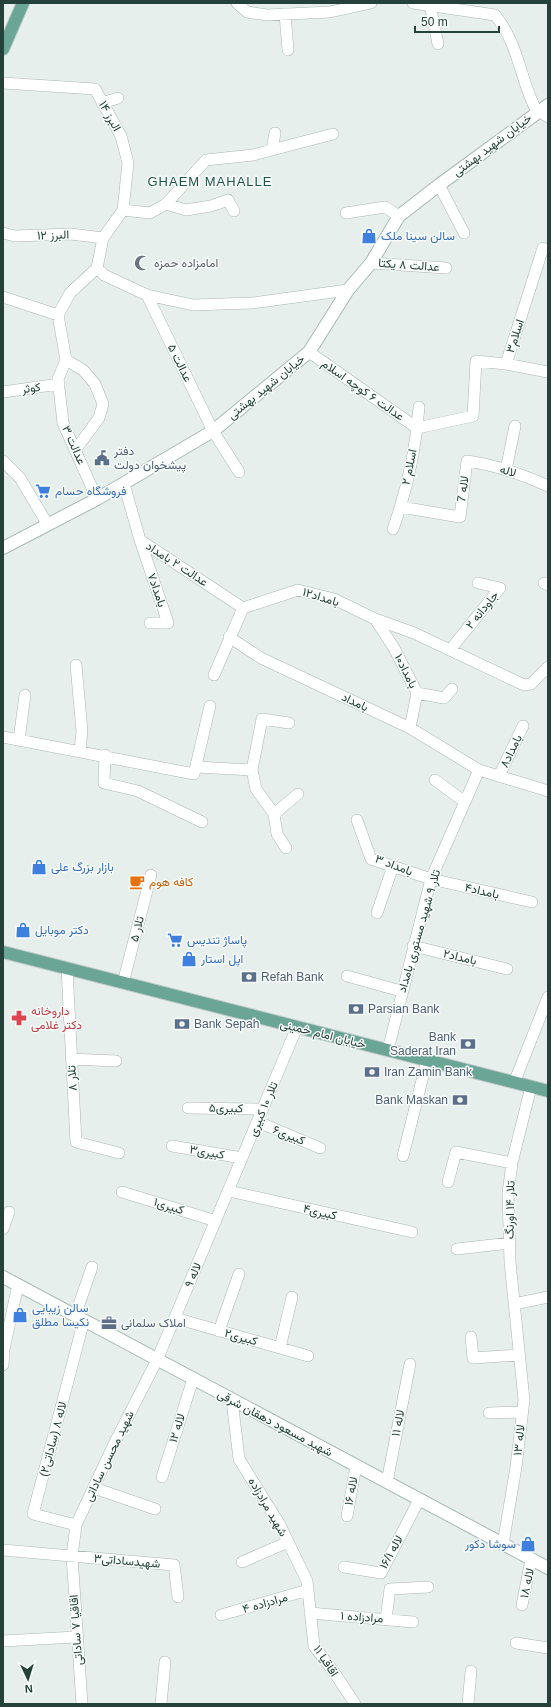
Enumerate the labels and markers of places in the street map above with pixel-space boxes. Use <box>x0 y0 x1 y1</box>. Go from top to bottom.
shop icon: سالن سینا ملک <box>360 227 378 245</box>
place label: سالن سینا ملک <box>381 229 455 244</box>
mosque icon: امامزاده حمزه <box>133 254 151 272</box>
place label: امامزاده حمزه <box>154 256 218 271</box>
place label: دفتر پیشخوان دولت <box>113 444 186 473</box>
public building icon: دفتر پیشخوان دولت <box>93 449 111 467</box>
supermarket icon: فروشگاه حسام <box>34 482 52 500</box>
place label: فروشگاه حسام <box>55 484 126 499</box>
shop icon: بازار بزرگ علی <box>30 858 48 876</box>
place label: بازار بزرگ علی <box>51 860 114 875</box>
cafe icon: کافه هوم <box>128 873 146 891</box>
place label: کافه هوم <box>149 875 193 890</box>
shop icon: دکتر موبایل <box>14 921 32 939</box>
place label: دکتر موبایل <box>35 923 89 938</box>
supermarket icon: پاساژ تندیس <box>166 931 184 949</box>
place label: پاساژ تندیس <box>187 933 247 948</box>
shop icon: اپل استار <box>180 950 198 968</box>
place label: اپل استار <box>200 952 243 967</box>
bank icon: Refah Bank <box>240 968 258 986</box>
place label: Refah Bank <box>261 970 325 984</box>
bank icon: Parsian Bank <box>347 1000 365 1018</box>
place label: Parsian Bank <box>368 1002 440 1016</box>
place label: داروخانه دکتر غلامی <box>31 1004 82 1033</box>
pharmacy icon: داروخانه دکتر غلامی <box>10 1009 28 1027</box>
bank icon: Bank Sepah <box>173 1015 191 1033</box>
place label: Bank Sepah <box>194 1017 259 1031</box>
place label: Bank Saderat Iran <box>390 1030 457 1058</box>
bank icon: Bank Saderat Iran <box>459 1035 477 1053</box>
bank icon: Iran Zamin Bank <box>363 1063 381 1081</box>
place label: Iran Zamin Bank <box>384 1065 473 1079</box>
bank icon: Bank Maskan <box>451 1091 469 1109</box>
place label: Bank Maskan <box>375 1093 448 1107</box>
place label: سالن زیبایی نکیسا مطلق <box>32 1301 89 1330</box>
shop icon: سالن زیبایی نکیسا مطلق <box>11 1306 29 1324</box>
office icon: املاک سلمانی <box>100 1314 118 1332</box>
place label: املاک سلمانی <box>121 1316 186 1331</box>
shop icon: سوشا دکور <box>519 1535 537 1553</box>
place label: سوشا دکور <box>464 1537 516 1552</box>

